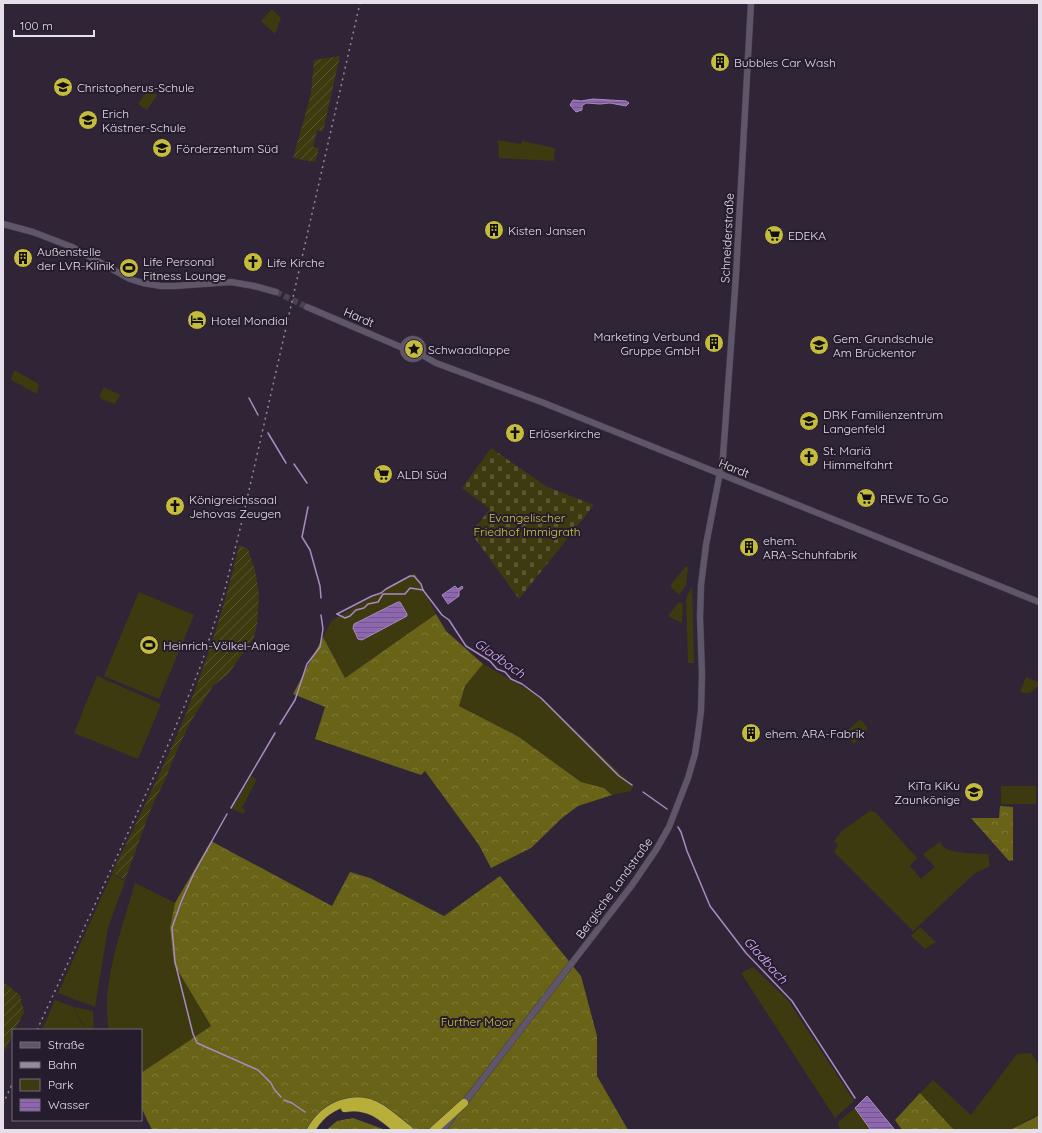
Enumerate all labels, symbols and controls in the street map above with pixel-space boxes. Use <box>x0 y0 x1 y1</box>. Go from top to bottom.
scale bar <box>14 12 94 38</box>
text: 100 m <box>20 18 53 33</box>
building icon: Bubbles Car Wash <box>709 51 731 73</box>
place label: Bubbles Car Wash <box>734 55 836 70</box>
school or university icon: Christopherus-Schule <box>52 76 74 98</box>
place label: Christopherus-Schule <box>77 80 195 95</box>
place label: Erich Kästner-Schule <box>102 106 186 135</box>
school or university icon: Erich Kästner-Schule <box>77 109 99 131</box>
school or university icon: Förderzentum Süd <box>151 137 173 159</box>
place label: Förderzentum Süd <box>176 141 278 156</box>
street label: Schneiderstraße <box>717 192 737 283</box>
building icon: Kisten Jansen <box>483 219 505 241</box>
place label: Kisten Jansen <box>508 223 586 238</box>
supermarket icon: EDEKA <box>763 224 785 246</box>
place label: EDEKA <box>788 228 826 243</box>
place label: Außenstelle der LVR-Klinik <box>37 244 115 273</box>
building icon: Außenstelle der LVR-Klinik <box>12 247 34 269</box>
church icon: Life Kirche <box>242 251 264 273</box>
place label: Life Personal Fitness Lounge <box>143 254 226 283</box>
place label: Life Kirche <box>267 255 325 270</box>
sports icon: Life Personal Fitness Lounge <box>118 257 140 279</box>
street label: Hardt <box>342 304 376 330</box>
hotel icon: Hotel Mondial <box>186 309 208 331</box>
place label: Hotel Mondial <box>211 313 288 328</box>
place label: Marketing Verbund Gruppe GmbH <box>593 329 700 358</box>
place label: Gem. Grundschule Am Brückentor <box>833 331 934 360</box>
building icon: Marketing Verbund Gruppe GmbH <box>703 332 725 354</box>
school or university icon: Gem. Grundschule Am Brückentor <box>808 334 830 356</box>
place icon: Schwaadlappe <box>403 338 425 360</box>
place label: Schwaadlappe <box>428 342 510 357</box>
place label: DRK Familienzentrum Langenfeld <box>823 407 943 436</box>
school or university icon: DRK Familienzentrum Langenfeld <box>798 410 820 432</box>
church icon: Erlöserkirche <box>504 422 526 444</box>
place label: Erlöserkirche <box>529 426 601 441</box>
place label: St. Mariä Himmelfahrt <box>823 443 893 472</box>
church icon: St. Mariä Himmelfahrt <box>798 446 820 468</box>
street label: Hardt <box>717 455 751 481</box>
supermarket icon: ALDI Süd <box>372 463 394 485</box>
place label: ALDI Süd <box>397 467 447 482</box>
supermarket icon: REWE To Go <box>855 487 877 509</box>
place label: REWE To Go <box>880 491 948 506</box>
place label: Königreichssaal Jehovas Zeugen <box>189 492 281 521</box>
church icon: Königreichssaal Jehovas Zeugen <box>164 495 186 517</box>
park label: Evangelischer Friedhof Immigrath <box>473 510 581 539</box>
place label: ehem. ARA-Schuhfabrik <box>763 533 857 562</box>
building icon: ehem. ARA-Schuhfabrik <box>738 536 760 558</box>
sports icon: Heinrich-Völkel-Anlage <box>138 634 160 656</box>
water label: Gladbach <box>472 635 529 681</box>
place label: Heinrich-Völkel-Anlage <box>163 638 290 653</box>
building icon: ehem. ARA-Fabrik <box>740 722 762 744</box>
place label: ehem. ARA-Fabrik <box>765 726 865 741</box>
place label: KiTa KiKu Zaunkönige <box>894 778 960 807</box>
school or university icon: KiTa KiKu Zaunkönige <box>963 781 985 803</box>
street label: Bergische Landstraße <box>572 834 656 941</box>
water label: Gladbach <box>741 933 792 987</box>
park label: Further Moor <box>441 1014 514 1029</box>
legend <box>12 1029 142 1121</box>
text: Straße <box>48 1037 85 1052</box>
text: Bahn <box>48 1057 77 1072</box>
text: Park <box>48 1077 73 1092</box>
text: Wasser <box>48 1097 90 1112</box>

